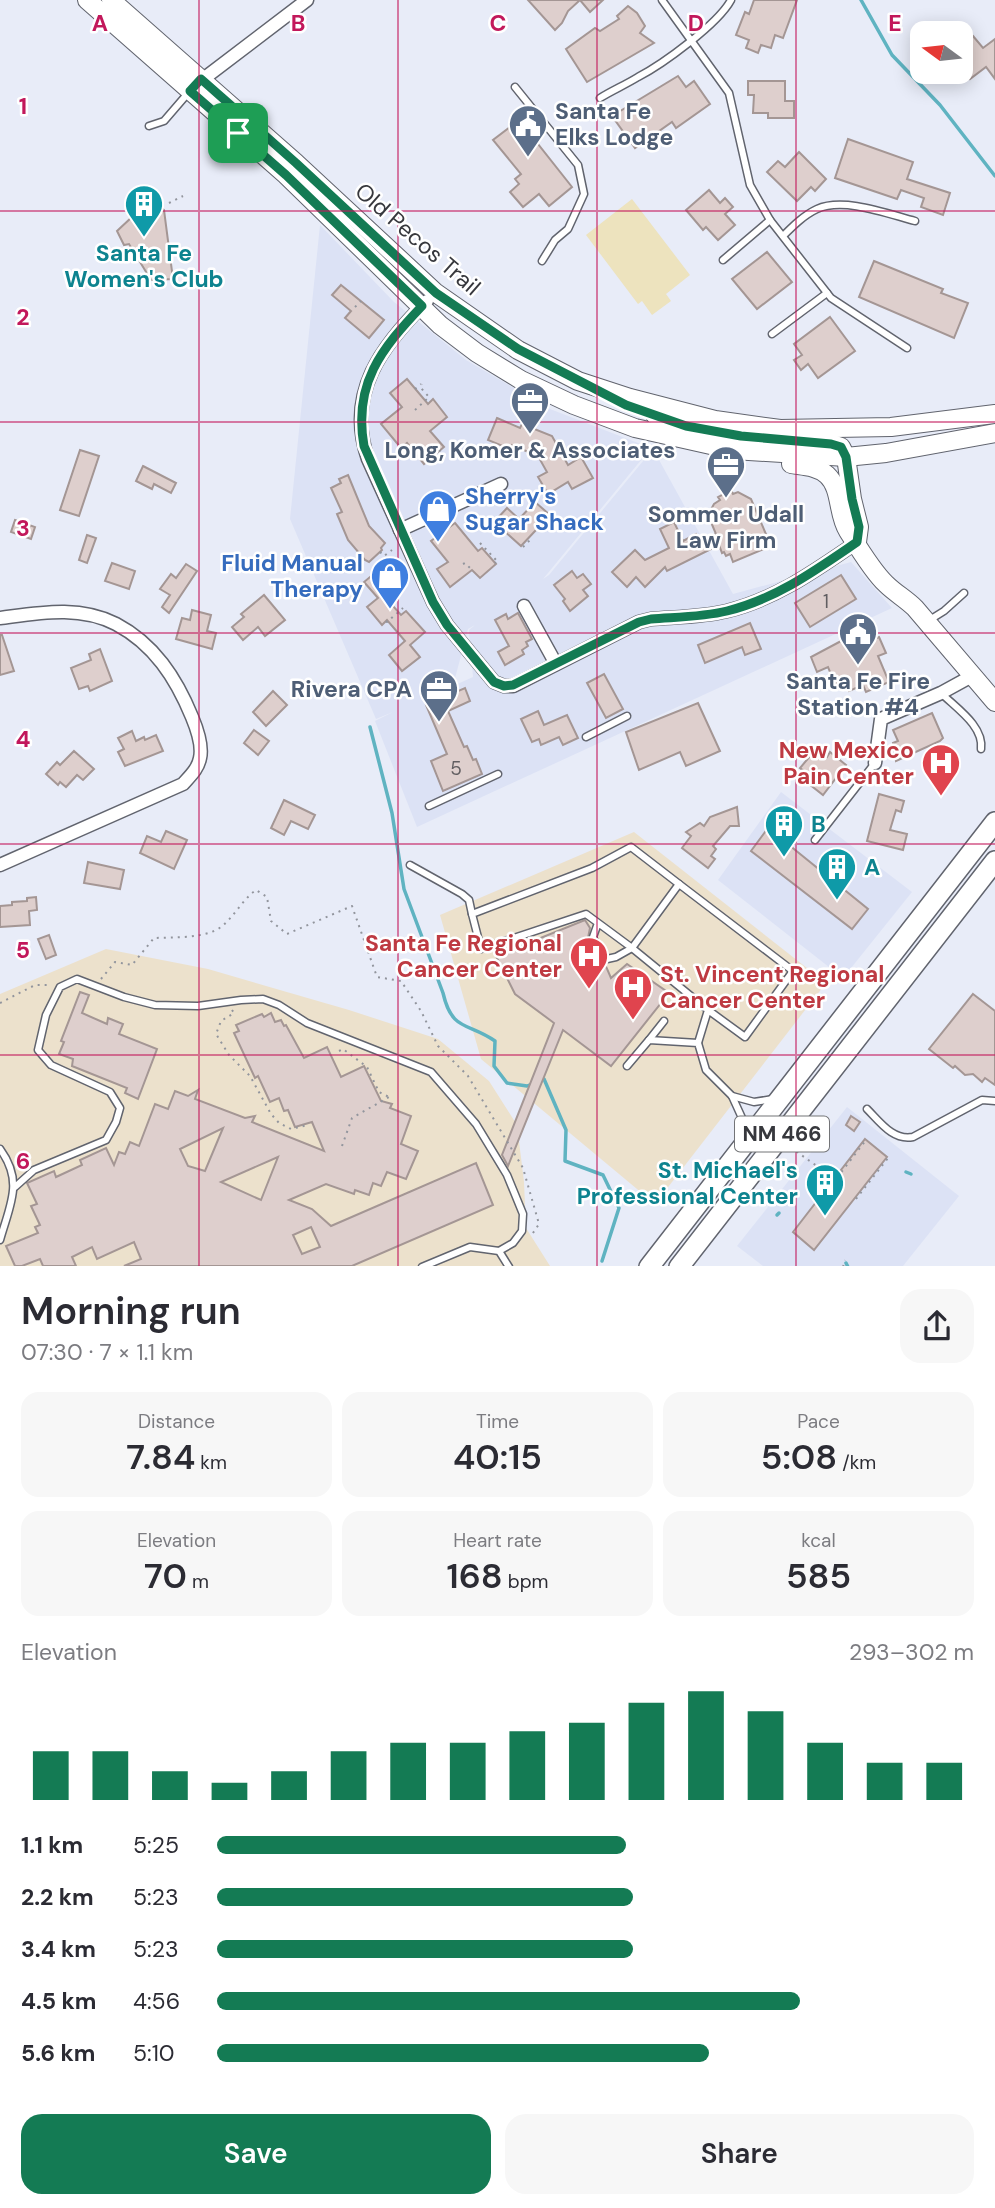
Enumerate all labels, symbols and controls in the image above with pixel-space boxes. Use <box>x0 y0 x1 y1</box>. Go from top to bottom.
text: A <box>92 8 108 38</box>
text: B <box>291 8 305 38</box>
text: C <box>490 8 506 38</box>
text: D <box>688 8 704 38</box>
text: E <box>888 8 902 38</box>
north arrow <box>910 21 973 84</box>
map controls <box>910 21 973 84</box>
text: 1 <box>19 91 27 121</box>
place label: Santa Fe Elks Lodge <box>555 96 673 152</box>
pin <box>208 103 268 163</box>
public building icon: Santa Fe Elks Lodge <box>507 103 549 158</box>
icon: arrive <box>219 114 257 152</box>
street label: Old Pecos Trail <box>349 176 487 302</box>
building icon: Santa Fe Women's Club <box>123 183 165 238</box>
place label: Santa Fe Women's Club <box>64 238 224 294</box>
text: 2 <box>16 302 30 332</box>
office icon: Long, Komer & Associates <box>509 380 551 435</box>
place label: Long, Komer & Associates <box>384 435 676 465</box>
office icon: Sommer Udall Law Firm <box>705 444 747 499</box>
place label: Sherry's Sugar Shack <box>465 481 604 537</box>
shop icon: Sherry's Sugar Shack <box>417 488 459 543</box>
place label: Sommer Udall Law Firm <box>648 499 804 555</box>
text: 3 <box>16 513 30 543</box>
place label: Fluid Manual Therapy <box>221 548 363 604</box>
shop icon: Fluid Manual Therapy <box>369 555 411 610</box>
house number: 1 <box>823 589 829 614</box>
public building icon: Santa Fe Fire Station #4 <box>837 611 879 666</box>
place label: Santa Fe Fire Station #4 <box>786 666 930 722</box>
office icon: Rivera CPA <box>418 668 460 723</box>
place label: Rivera CPA <box>291 674 412 704</box>
text: 4 <box>16 724 31 754</box>
place label: New Mexico Pain Center <box>779 735 914 791</box>
hospital icon: New Mexico Pain Center <box>920 742 962 797</box>
house number: 5 <box>450 756 462 781</box>
building icon: B <box>763 803 805 858</box>
place label: B <box>811 809 826 839</box>
building icon: A <box>816 846 858 901</box>
place label: A <box>864 852 880 882</box>
place label: Santa Fe Regional Cancer Center <box>365 928 562 984</box>
text: 5 <box>16 935 30 965</box>
hospital icon: Santa Fe Regional Cancer Center <box>568 935 610 990</box>
place label: St. Vincent Regional Cancer Center <box>660 959 884 1015</box>
hospital icon: St. Vincent Regional Cancer Center <box>612 966 654 1021</box>
road number: NM 466 <box>735 1116 829 1152</box>
text: 6 <box>16 1146 30 1176</box>
place label: St. Michael's Professional Center <box>577 1155 798 1211</box>
building icon: St. Michael's Professional Center <box>804 1162 846 1217</box>
text: Morning run <box>21 1286 241 1336</box>
button: share <box>900 1289 974 1363</box>
text: 07:30 · 7 × 1.1 km <box>21 1337 193 1367</box>
text: Distance <box>138 1409 215 1434</box>
text: Time <box>476 1409 519 1434</box>
text: Pace <box>797 1409 840 1434</box>
text: 7.84 <box>126 1434 195 1480</box>
text: 40:15 <box>453 1434 542 1480</box>
text: 5:08 <box>761 1434 837 1480</box>
text: km <box>195 1450 227 1475</box>
text: /km <box>837 1450 876 1475</box>
text: Elevation <box>137 1528 216 1553</box>
text: Heart rate <box>453 1528 542 1553</box>
text: kcal <box>801 1528 836 1553</box>
text: 70 <box>144 1553 187 1599</box>
text: 168 <box>447 1553 503 1599</box>
text: 585 <box>786 1553 851 1599</box>
text: m <box>187 1569 209 1594</box>
text: bpm <box>503 1569 549 1594</box>
text: Elevation <box>21 1637 117 1667</box>
text: 293–302 m <box>849 1637 974 1667</box>
text: 1.1 km <box>21 1830 83 1860</box>
text: 5:25 <box>133 1830 179 1860</box>
text: 2.2 km <box>21 1882 94 1912</box>
text: 5:23 <box>133 1882 179 1912</box>
text: 3.4 km <box>21 1934 96 1964</box>
text: 5:23 <box>133 1934 179 1964</box>
text: 4.5 km <box>21 1986 96 2016</box>
text: 4:56 <box>133 1986 180 2016</box>
text: 5.6 km <box>21 2038 95 2068</box>
text: 5:10 <box>133 2038 175 2068</box>
button: Save <box>21 2114 491 2194</box>
button: Share <box>505 2114 974 2194</box>

